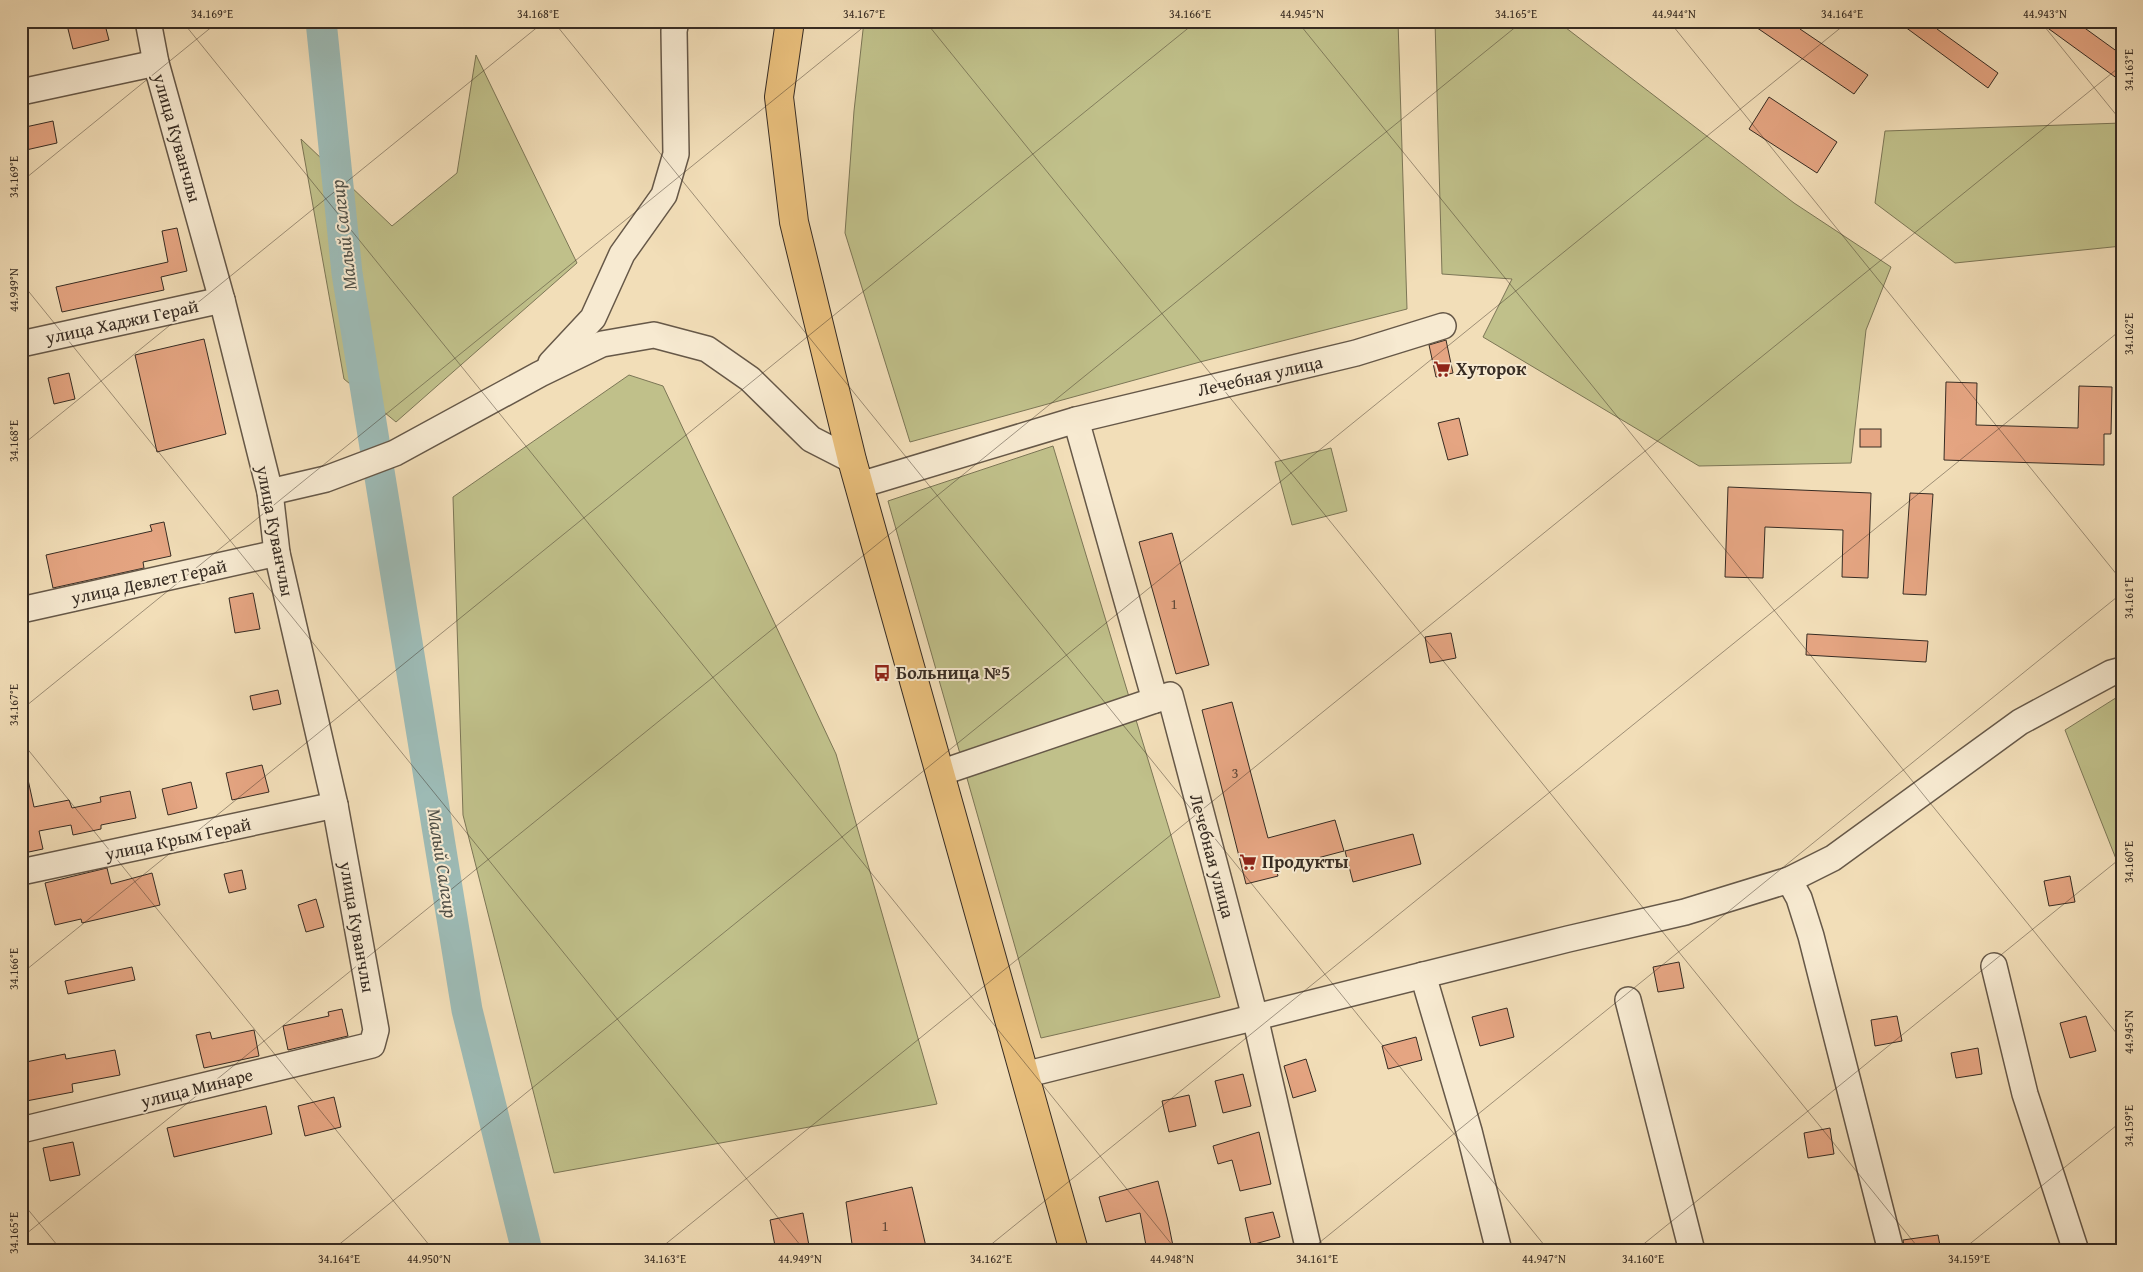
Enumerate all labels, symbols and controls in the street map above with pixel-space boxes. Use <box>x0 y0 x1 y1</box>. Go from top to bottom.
text: 34.169°E <box>191 5 233 22</box>
text: 34.168°E <box>517 5 559 22</box>
text: 34.167°E <box>843 5 885 22</box>
text: 34.166°E <box>1169 5 1211 22</box>
text: 44.945°N <box>1280 5 1324 22</box>
text: 34.165°E <box>1495 5 1537 22</box>
text: 44.944°N <box>1652 5 1696 22</box>
text: 34.164°E <box>1821 5 1863 22</box>
text: 44.943°N <box>2023 5 2067 22</box>
text: 34.163°E <box>2120 49 2137 91</box>
street label: улица Куванчлы <box>146 69 209 206</box>
text: 34.169°E <box>5 156 22 198</box>
water label: Малый Салгир <box>322 178 364 292</box>
text: 44.949°N <box>5 268 22 312</box>
street label: улица Хаджи Герай <box>42 292 201 351</box>
text: 34.162°E <box>2120 313 2137 355</box>
street label: Лечебная улица <box>1195 348 1326 403</box>
place label: Хуторок <box>1456 355 1527 382</box>
supermarket icon: Хуторок <box>1432 359 1452 379</box>
text: 34.168°E <box>5 420 22 462</box>
street label: улица Куванчлы <box>249 462 301 599</box>
street label: улица Девлет Герай <box>68 552 229 611</box>
text: 34.161°E <box>2120 577 2137 619</box>
house number: 1 <box>1170 593 1178 614</box>
place label: Больница №5 <box>896 659 1010 686</box>
bus stop icon: Больница №5 <box>872 663 892 683</box>
text: 34.167°E <box>5 684 22 726</box>
house number: 3 <box>1231 762 1239 783</box>
street label: Лечебная улица <box>1183 791 1242 922</box>
water label: Малый Салгир <box>420 806 466 920</box>
street label: улица Крым Герай <box>101 810 254 867</box>
text: 34.160°E <box>2120 841 2137 883</box>
place label: Продукты <box>1262 848 1348 875</box>
supermarket icon: Продукты <box>1238 852 1258 872</box>
street label: улица Куванчлы <box>333 858 382 995</box>
text: 34.166°E <box>5 948 22 990</box>
text: 44.945°N <box>2120 1010 2137 1054</box>
street label: улица Минаре <box>137 1061 256 1115</box>
text: 34.159°E <box>2120 1105 2137 1147</box>
text: 34.165°E <box>5 1212 22 1254</box>
house number: 1 <box>881 1215 889 1236</box>
text: 34.164°E <box>318 1250 360 1267</box>
text: 44.950°N <box>407 1250 451 1267</box>
text: 34.163°E <box>644 1250 686 1267</box>
text: 44.949°N <box>778 1250 822 1267</box>
text: 34.162°E <box>970 1250 1012 1267</box>
text: 44.948°N <box>1150 1250 1194 1267</box>
text: 34.161°E <box>1296 1250 1338 1267</box>
text: 44.947°N <box>1522 1250 1566 1267</box>
text: 34.160°E <box>1622 1250 1664 1267</box>
text: 34.159°E <box>1948 1250 1990 1267</box>

